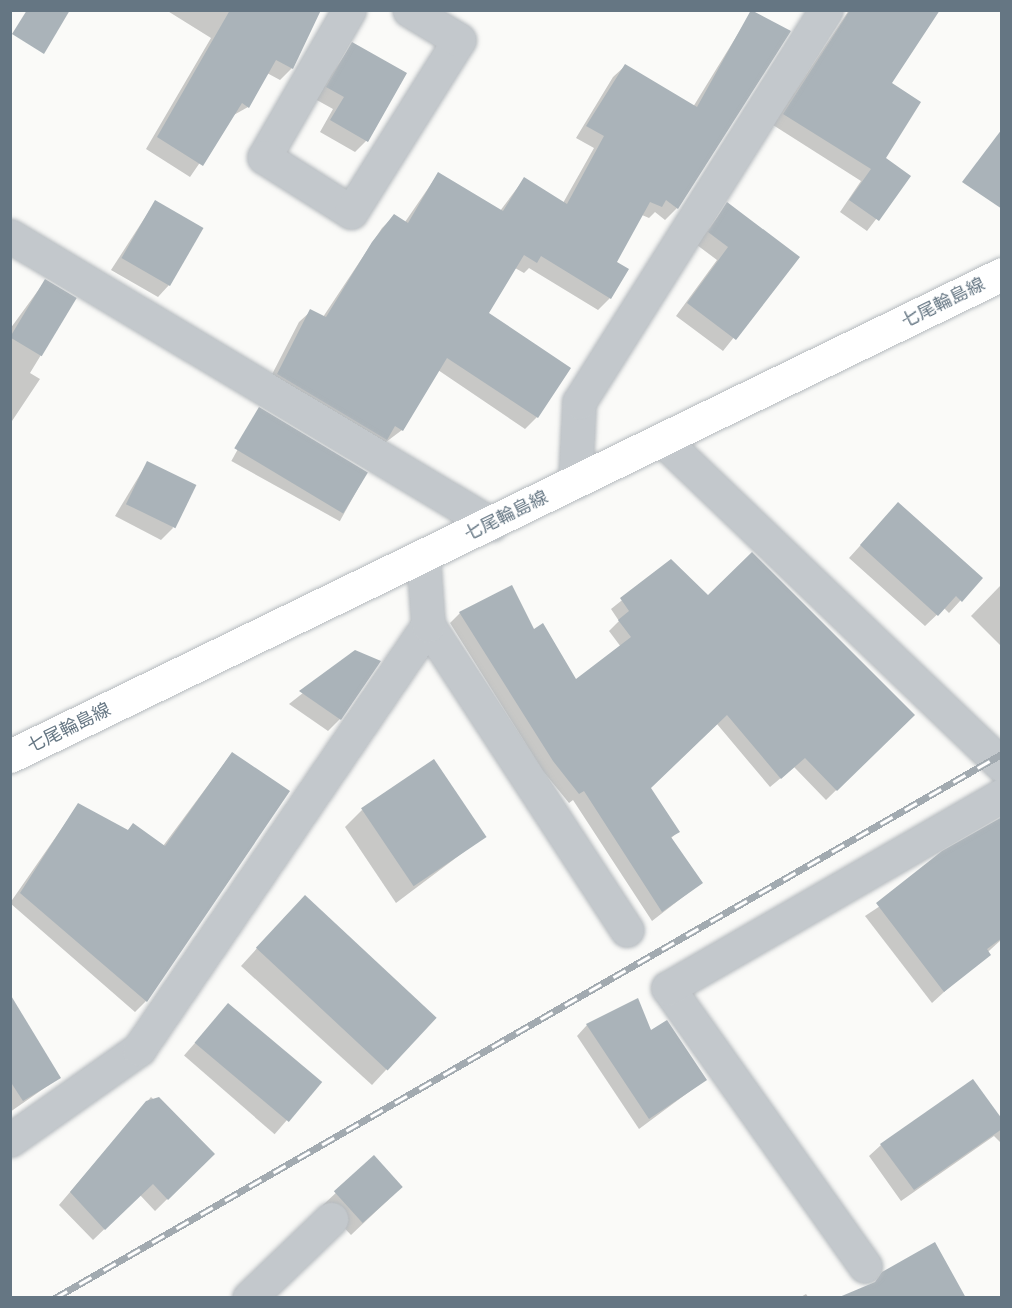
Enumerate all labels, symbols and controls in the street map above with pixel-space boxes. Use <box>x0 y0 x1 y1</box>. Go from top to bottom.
street label: 七尾輪島線 <box>898 274 988 332</box>
street label: 七尾輪島線 <box>461 487 551 545</box>
street label: 七尾輪島線 <box>24 699 114 757</box>

